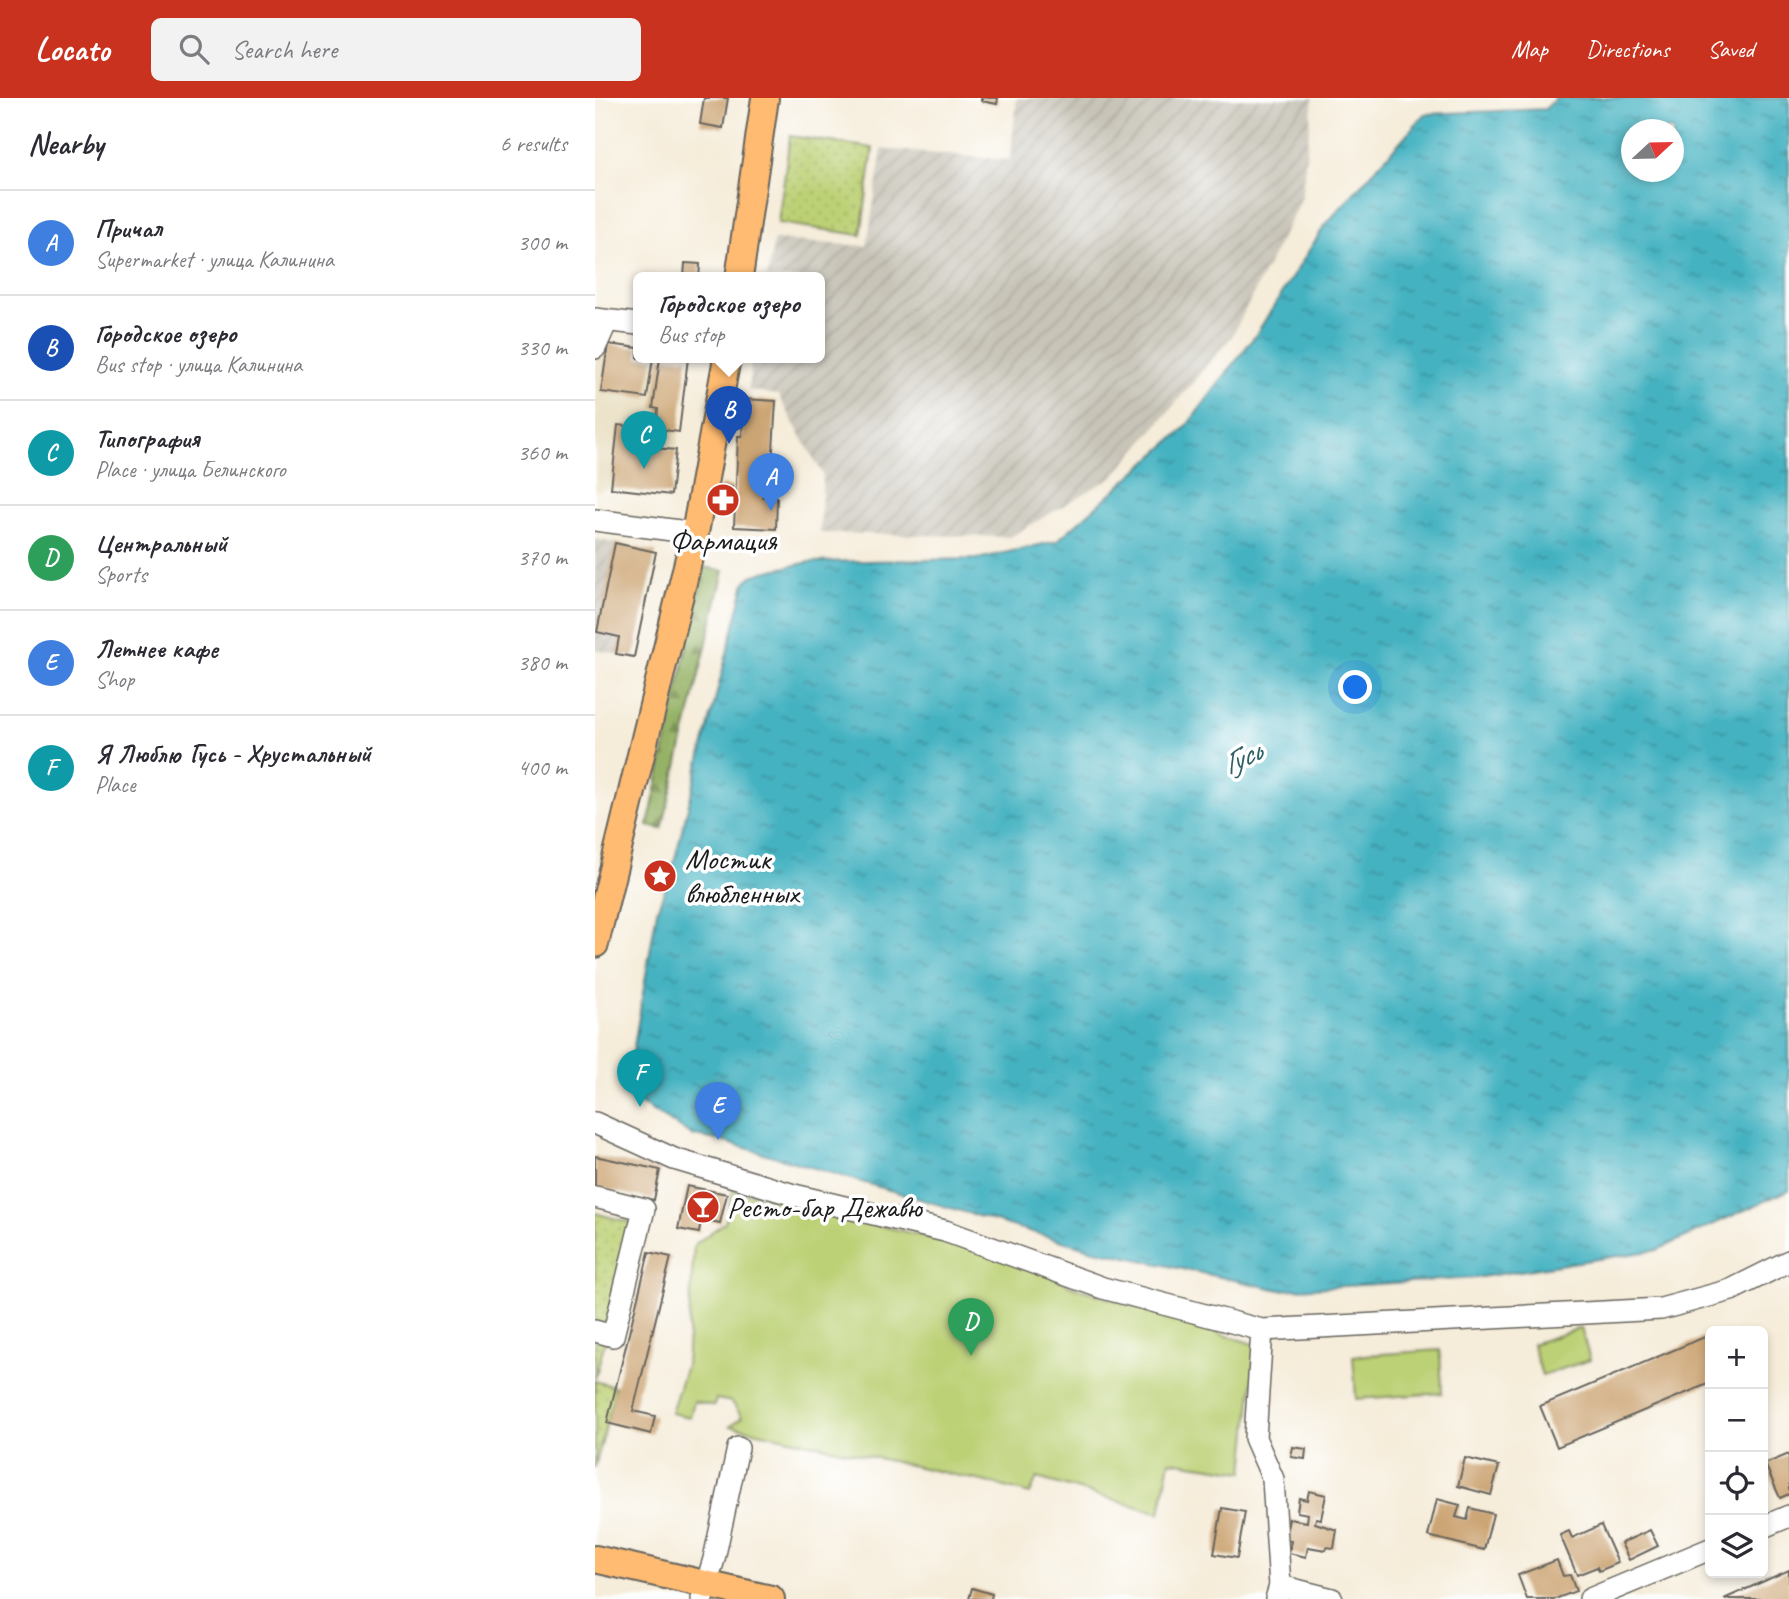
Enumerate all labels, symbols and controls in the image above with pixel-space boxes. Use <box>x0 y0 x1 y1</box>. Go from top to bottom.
search box <box>151 18 641 81</box>
text: Locato <box>35 28 109 70</box>
icon: search <box>175 30 213 68</box>
text: Search here <box>231 33 337 66</box>
text: Map <box>1511 34 1548 64</box>
text: Directions <box>1586 34 1669 64</box>
text: Saved <box>1707 34 1754 64</box>
north arrow <box>1621 119 1684 182</box>
text: Nearby <box>28 125 104 163</box>
text: 6 results <box>500 129 567 158</box>
text: Причал <box>95 212 162 245</box>
text: A <box>45 228 57 257</box>
text: 300 m <box>518 228 567 257</box>
text: Supermarket · улица Калинина <box>95 245 334 274</box>
popup <box>633 272 825 363</box>
text: Городское озеро <box>658 287 800 320</box>
text: Городское озеро <box>95 317 236 350</box>
text: Bus stop <box>658 320 725 349</box>
text: B <box>45 333 57 362</box>
text: 330 m <box>518 333 567 362</box>
text: Bus stop · улица Калинина <box>95 350 302 379</box>
pin: B <box>706 386 752 444</box>
pin: C <box>621 411 667 469</box>
text: Типография <box>95 422 199 455</box>
text: C <box>46 438 56 467</box>
text: 360 m <box>518 438 567 467</box>
pin: A <box>748 453 794 511</box>
text: Place · улица Белинского <box>95 455 286 484</box>
pharmacy icon: Фармация <box>704 481 742 519</box>
place label: Фармация <box>669 521 778 559</box>
text: Центральный <box>95 527 227 560</box>
text: D <box>44 543 58 572</box>
text: 370 m <box>518 543 567 572</box>
text: Sports <box>95 560 147 589</box>
text: Летнее кафе <box>95 632 218 665</box>
text: E <box>45 648 57 677</box>
text: 380 m <box>518 648 567 677</box>
text: Shop <box>95 665 134 694</box>
your location <box>1338 670 1372 704</box>
water label: Гусь <box>1215 729 1271 784</box>
text: Я Люблю Гусь - Хрустальный <box>95 737 371 770</box>
text: F <box>46 753 56 782</box>
text: 400 m <box>518 753 567 782</box>
text: Place <box>95 770 135 799</box>
place label: Мостик влюбленных <box>685 840 801 912</box>
place icon: Мостик влюбленных <box>641 857 679 895</box>
pin: F <box>617 1049 663 1107</box>
pin: E <box>695 1082 741 1140</box>
bar icon: Ресто-бар Дежавю <box>684 1188 722 1226</box>
place label: Ресто-бар Дежавю <box>727 1188 924 1226</box>
pin: D <box>948 1298 994 1356</box>
map controls <box>1705 1326 1768 1578</box>
button: + <box>1705 1326 1768 1389</box>
button: − <box>1705 1389 1768 1452</box>
button: locate <box>1705 1452 1768 1515</box>
button: layers <box>1705 1515 1768 1578</box>

